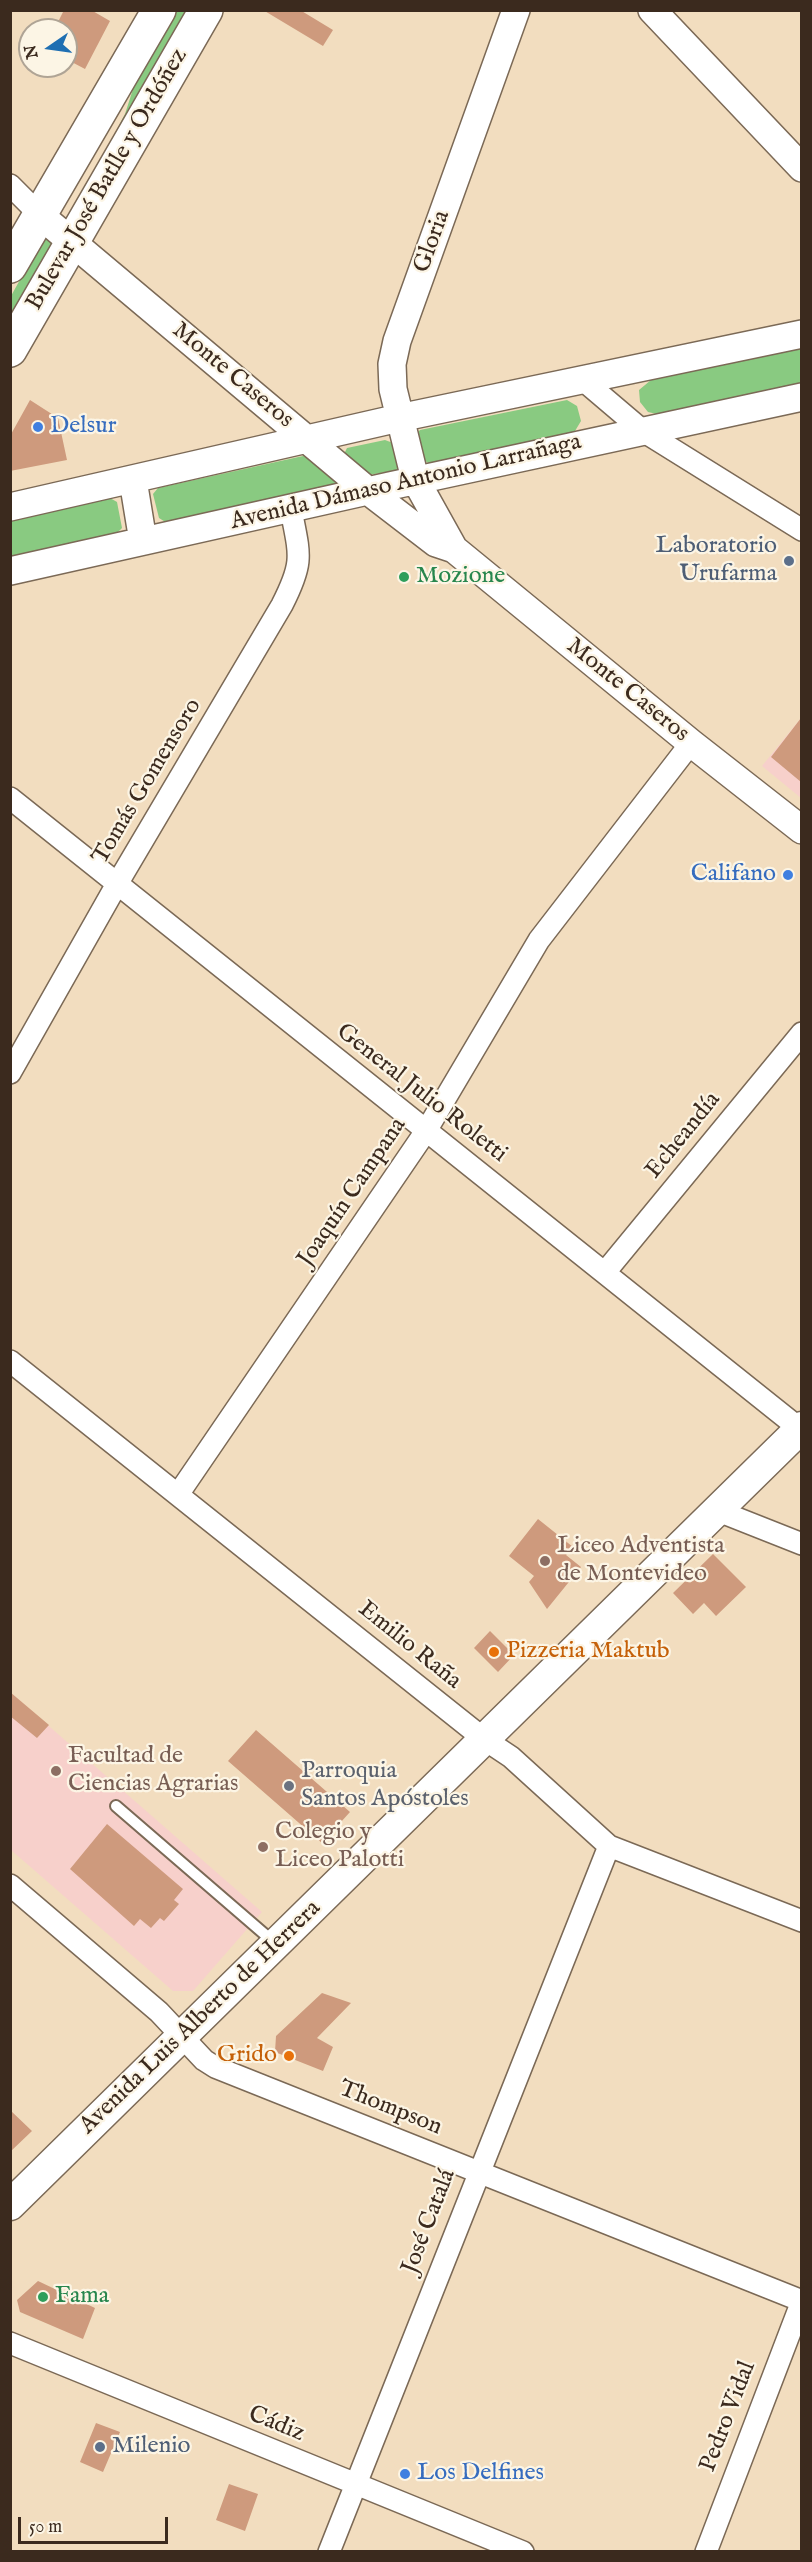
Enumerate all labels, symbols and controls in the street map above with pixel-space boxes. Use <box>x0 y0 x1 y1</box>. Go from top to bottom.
north arrow <box>18 18 78 78</box>
text: N <box>21 43 44 61</box>
street label: Bulevar José Batlle y Ordóñez <box>21 44 195 316</box>
street label: Gloria <box>409 207 457 277</box>
street label: Monte Caseros <box>165 317 299 435</box>
place label: Delsur <box>50 413 117 441</box>
marker: Delsur <box>31 420 45 434</box>
street label: Avenida Dámaso Antonio Larrañaga <box>228 429 584 537</box>
place label: Laboratorio Urufarma <box>656 533 777 589</box>
marker: Laboratorio Urufarma <box>782 554 796 568</box>
place label: Mozione <box>416 563 505 591</box>
marker: Mozione <box>397 570 411 584</box>
street label: Monte Caseros <box>560 633 694 749</box>
street label: Tomás Gomensoro <box>87 694 209 870</box>
place label: Califano <box>691 861 776 889</box>
marker: Califano <box>781 868 795 882</box>
street label: General Julio Roletti <box>330 1018 512 1170</box>
street label: Echeandía <box>640 1087 728 1185</box>
street label: Joaquín Campana <box>292 1113 414 1273</box>
place label: Liceo Adventista de Montevideo <box>557 1533 725 1589</box>
marker: Liceo Adventista de Montevideo <box>538 1554 552 1568</box>
street label: Emilio Raña <box>352 1596 466 1696</box>
place label: Pizzeria Maktub <box>506 1638 670 1666</box>
marker: Pizzeria Maktub <box>487 1645 501 1659</box>
place label: Facultad de Ciencias Agrarias <box>68 1743 238 1799</box>
place label: Parroquia Santos Apóstoles <box>301 1758 469 1814</box>
marker: Facultad de Ciencias Agrarias <box>49 1764 63 1778</box>
marker: Parroquia Santos Apóstoles <box>282 1779 296 1793</box>
place label: Colegio y Liceo Palotti <box>275 1819 404 1875</box>
marker: Colegio y Liceo Palotti <box>256 1840 270 1854</box>
street label: Avenida Luis Alberto de Herrera <box>74 1895 328 2141</box>
place label: Grido <box>217 2042 277 2070</box>
marker: Grido <box>282 2049 296 2063</box>
street label: Thompson <box>334 2075 446 2143</box>
street label: José Catalá <box>397 2166 463 2278</box>
place label: Fama <box>55 2283 109 2311</box>
marker: Fama <box>36 2290 50 2304</box>
street label: Pedro Vidal <box>695 2358 763 2476</box>
street label: Cádiz <box>244 2401 308 2449</box>
place label: Milenio <box>112 2433 190 2461</box>
marker: Milenio <box>93 2440 107 2454</box>
place label: Los Delfines <box>417 2460 544 2488</box>
marker: Los Delfines <box>398 2467 412 2481</box>
scale bar <box>21 2505 171 2543</box>
text: 50 m <box>29 2516 62 2539</box>

